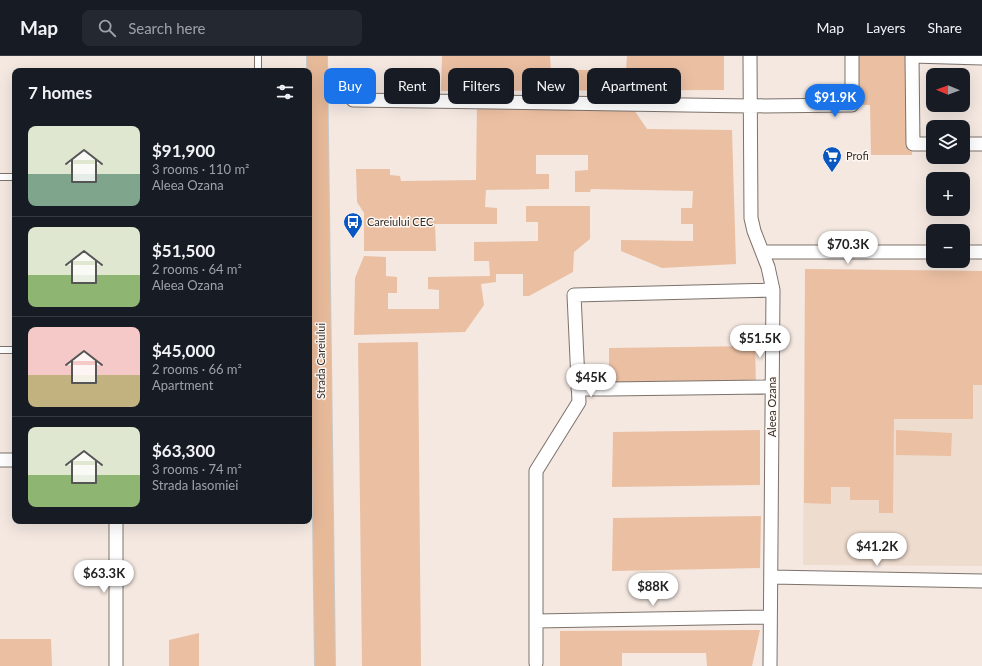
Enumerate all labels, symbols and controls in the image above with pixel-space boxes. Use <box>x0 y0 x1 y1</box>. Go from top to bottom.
search box <box>82 10 362 46</box>
text: Map <box>20 16 58 39</box>
icon: search <box>96 17 118 39</box>
text: Search here <box>128 19 206 37</box>
text: Map <box>816 19 844 36</box>
text: Layers <box>866 19 906 36</box>
text: Share <box>928 19 962 36</box>
chip: Buy <box>324 68 376 104</box>
chip: Rent <box>384 68 440 104</box>
chip: Filters <box>448 68 514 104</box>
chip: New <box>522 68 579 104</box>
chip: Apartment <box>587 68 681 104</box>
north arrow <box>926 68 970 112</box>
map controls <box>926 68 970 268</box>
icon: filters <box>274 81 296 103</box>
text: 7 homes <box>28 82 92 103</box>
pin: $91.9K <box>802 84 868 118</box>
text: $91.9K <box>814 89 856 105</box>
button: layers <box>926 120 970 164</box>
text: $91,900 <box>152 140 215 161</box>
icon: home <box>60 142 108 190</box>
supermarket icon: Profi <box>821 145 843 173</box>
place label: Profi <box>846 149 869 162</box>
text: 3 rooms · 110 m² <box>152 161 249 177</box>
button: + <box>926 172 970 216</box>
text: Aleea Ozana <box>152 177 224 193</box>
bus stop icon: Careiului CEC <box>342 211 364 239</box>
place label: Careiului CEC <box>367 215 434 228</box>
button: − <box>926 224 970 268</box>
pin: $70.3K <box>815 231 881 265</box>
text: $70.3K <box>827 236 869 252</box>
text: $51,500 <box>152 240 215 261</box>
icon: home <box>60 243 108 291</box>
text: 2 rooms · 64 m² <box>152 261 242 277</box>
text: Aleea Ozana <box>152 277 224 293</box>
street label: Strada Careiului <box>314 323 327 399</box>
pin: $51.5K <box>727 325 793 359</box>
text: $51.5K <box>739 330 781 346</box>
text: $45,000 <box>152 340 215 361</box>
icon: home <box>60 343 108 391</box>
text: 2 rooms · 66 m² <box>152 361 242 377</box>
pin: $45K <box>567 364 615 398</box>
text: $45K <box>575 369 607 385</box>
text: Apartment <box>152 377 213 393</box>
street label: Aleea Ozana <box>765 377 778 437</box>
text: $63,300 <box>152 440 215 461</box>
icon: home <box>60 443 108 491</box>
text: 3 rooms · 74 m² <box>152 461 242 477</box>
text: Strada Iasomiei <box>152 477 238 493</box>
pin: $41.2K <box>844 533 910 567</box>
text: $41.2K <box>856 538 898 554</box>
pin: $63.3K <box>71 560 137 594</box>
text: $63.3K <box>83 565 125 581</box>
pin: $88K <box>629 573 677 607</box>
text: $88K <box>637 578 669 594</box>

